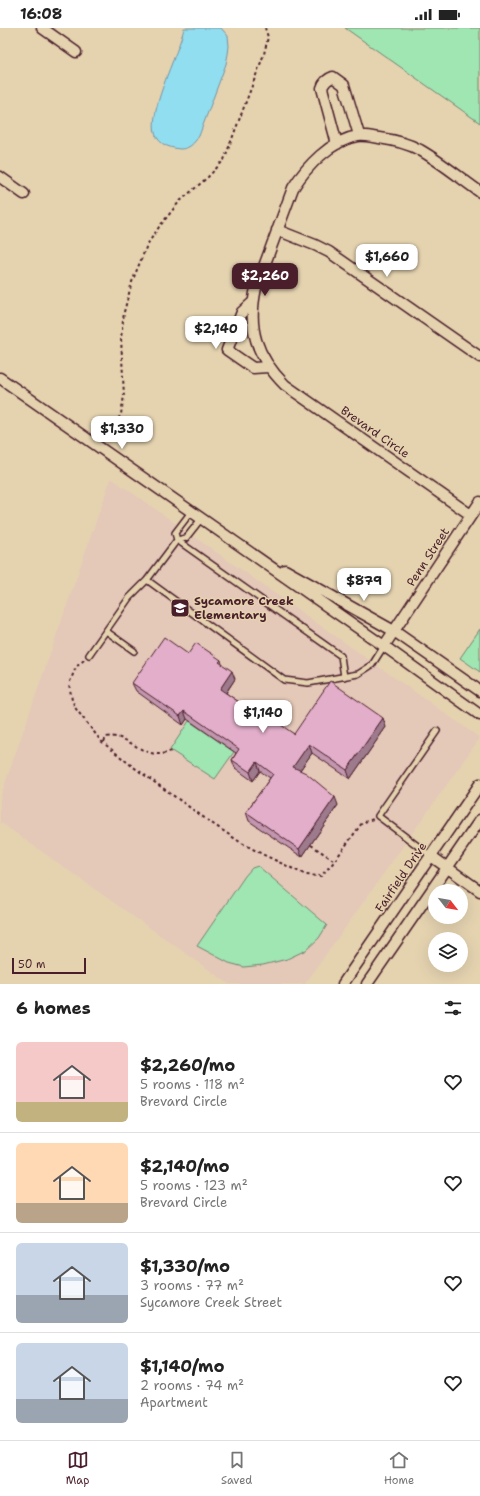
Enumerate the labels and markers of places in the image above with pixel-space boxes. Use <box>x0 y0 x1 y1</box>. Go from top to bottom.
pin: $1,660 <box>354 244 420 278</box>
pin: $2,260 <box>232 263 298 297</box>
pin: $2,140 <box>183 316 249 350</box>
pin: $1,330 <box>89 416 155 450</box>
pin: $879 <box>340 568 388 602</box>
place label: Sycamore Creek Elementary <box>194 593 294 623</box>
school or university icon: Sycamore Creek Elementary <box>169 597 191 619</box>
pin: $1,140 <box>230 700 296 734</box>

